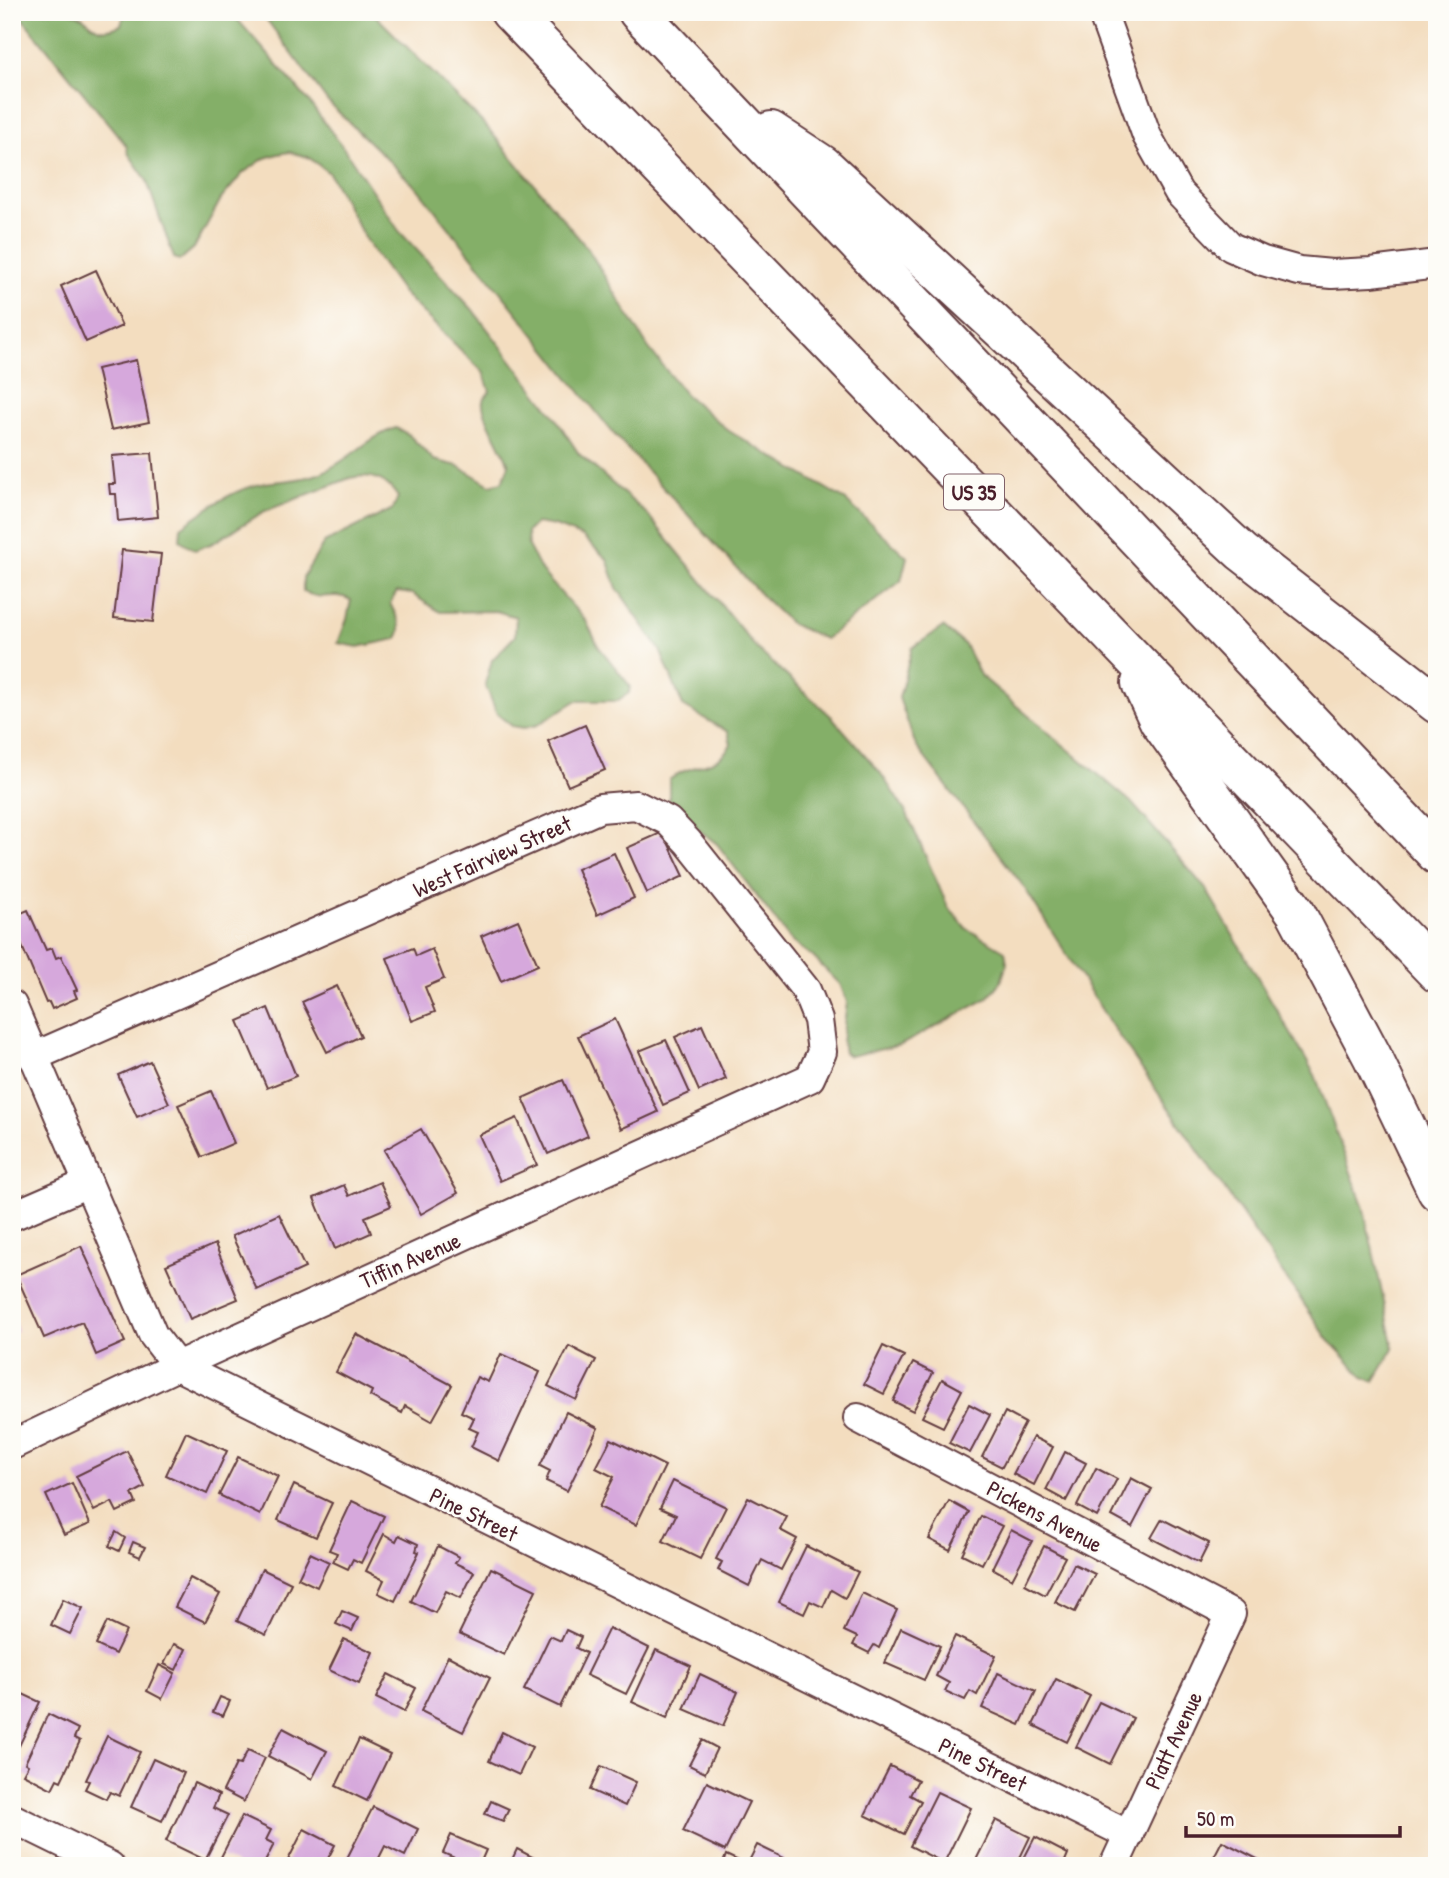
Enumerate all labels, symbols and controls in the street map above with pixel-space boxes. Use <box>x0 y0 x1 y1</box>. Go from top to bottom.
road number: US 35 <box>944 475 1004 510</box>
street label: West Fairview Street <box>408 807 577 905</box>
street label: Tiffin Avenue <box>355 1224 465 1296</box>
street label: Pickens Avenue <box>982 1473 1108 1559</box>
street label: Pine Street <box>425 1479 524 1549</box>
street label: Piatt Avenue <box>1137 1686 1209 1794</box>
street label: Pine Street <box>934 1729 1033 1799</box>
scale bar <box>1186 1794 1400 1838</box>
text: 50 m <box>1197 1804 1234 1833</box>

